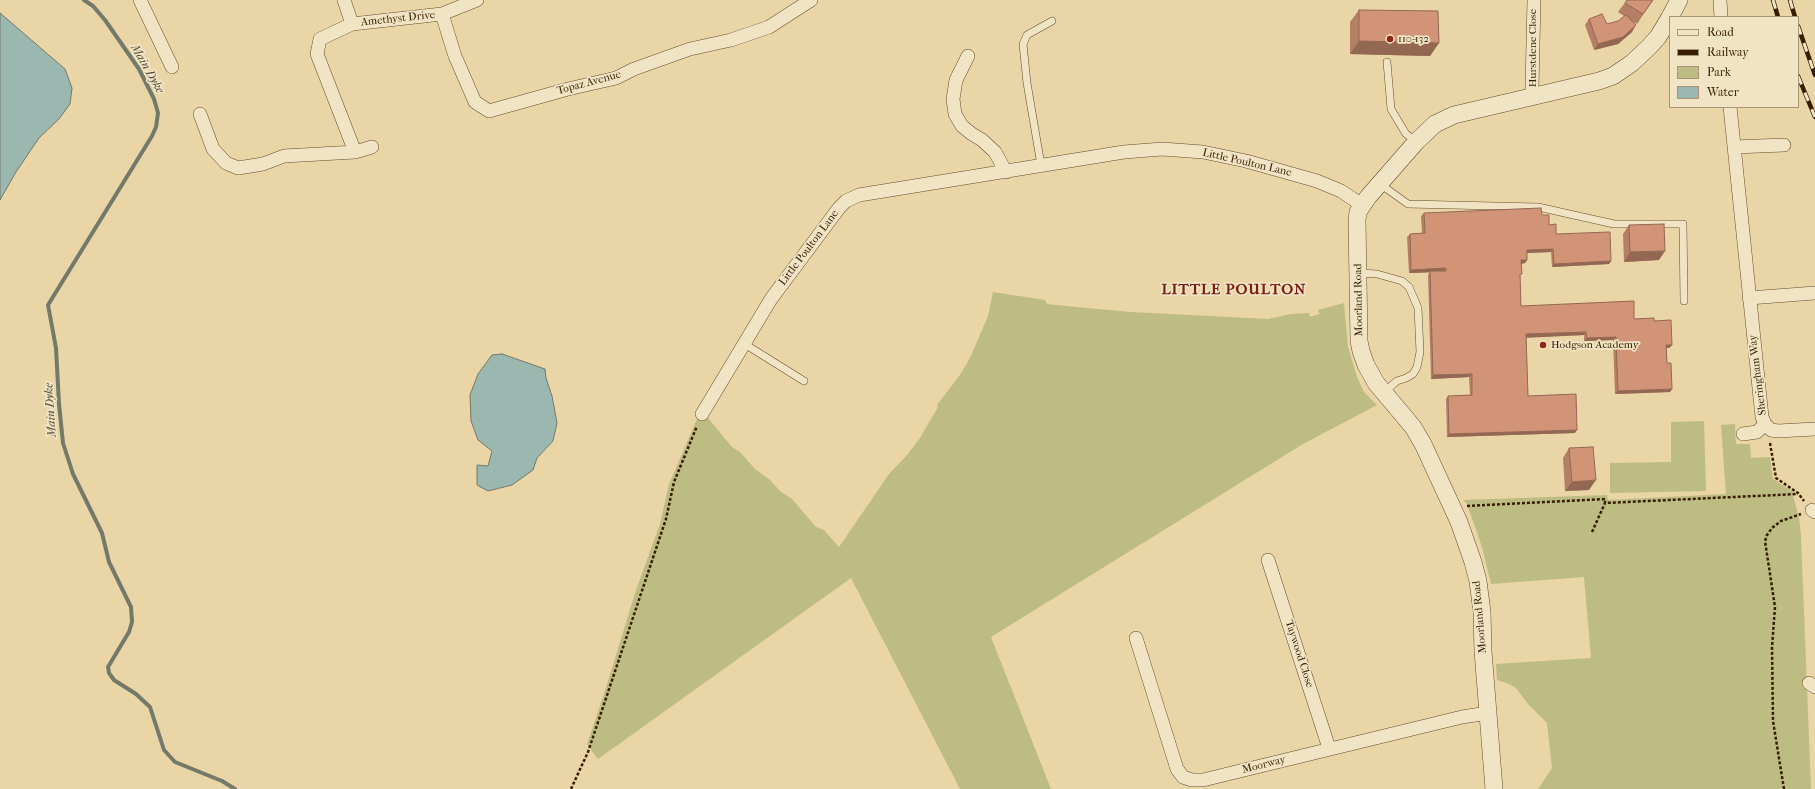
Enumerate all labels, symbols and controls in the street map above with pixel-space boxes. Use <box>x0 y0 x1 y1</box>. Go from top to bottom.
street label: Amethyst Drive <box>360 9 436 29</box>
street label: Hurstdene Close <box>1526 9 1540 87</box>
legend <box>1669 16 1799 108</box>
text: Road <box>1707 25 1734 39</box>
place label: 110-132 <box>1398 32 1429 46</box>
marker: 110-132 <box>1385 34 1395 44</box>
water label: Main Dyke <box>127 42 167 96</box>
text: Railway <box>1707 45 1749 59</box>
text: Park <box>1707 65 1731 79</box>
street label: Topaz Avenue <box>556 68 622 98</box>
text: Water <box>1707 85 1739 99</box>
street label: Little Poulton Lane <box>1201 146 1293 180</box>
street label: Little Poulton Lane <box>776 208 842 288</box>
street label: Moorland Road <box>1352 263 1366 337</box>
district label: LITTLE POULTON <box>1162 281 1306 299</box>
street label: Sheringham Way <box>1747 334 1769 416</box>
place label: Hodgson Academy <box>1551 338 1638 352</box>
marker: Hodgson Academy <box>1538 340 1548 350</box>
water label: Main Dyke <box>42 382 60 438</box>
street label: Moorland Road <box>1470 580 1490 654</box>
street label: Taywood Close <box>1282 619 1316 689</box>
street label: Moorway <box>1241 753 1287 777</box>

